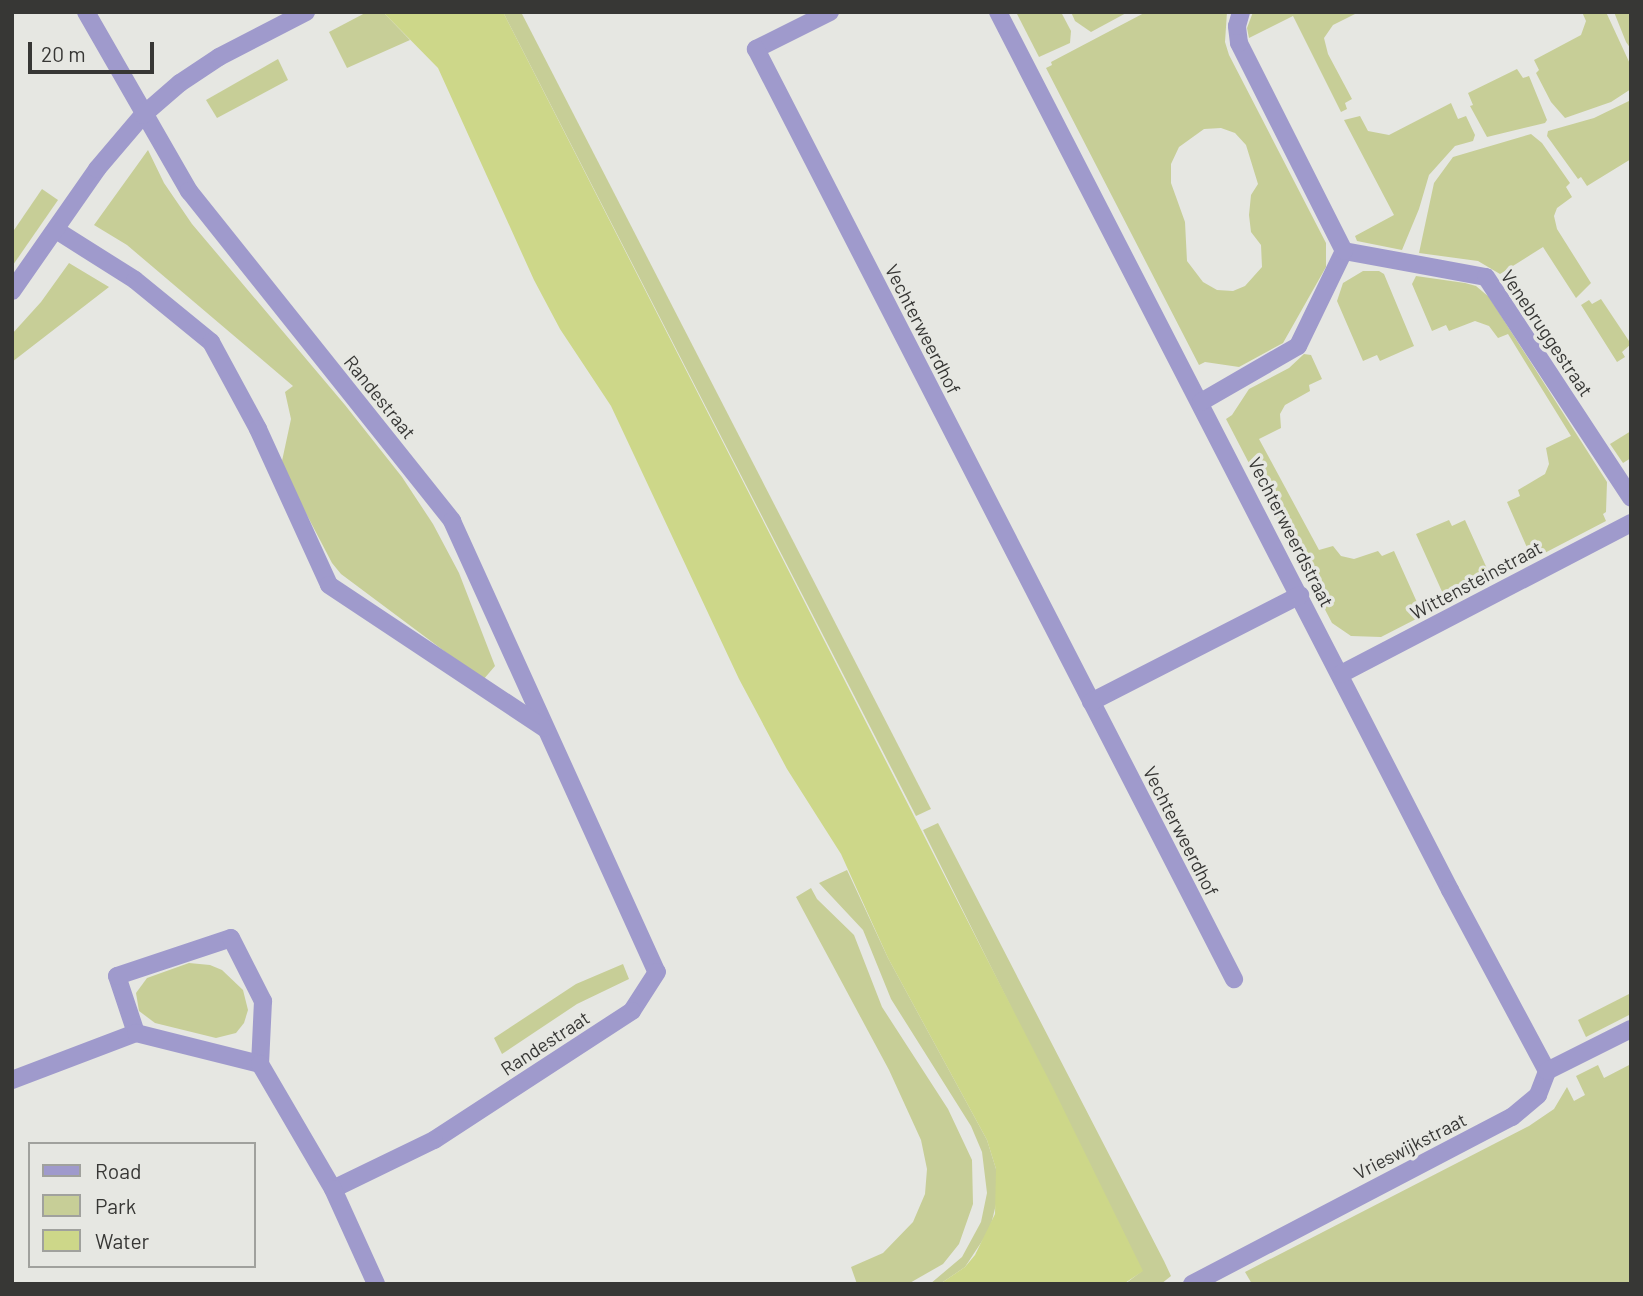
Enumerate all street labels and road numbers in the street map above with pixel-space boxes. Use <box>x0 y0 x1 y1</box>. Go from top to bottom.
street label: Vechterweerdhof <box>880 260 966 398</box>
street label: Venebruggestraat <box>1496 265 1598 401</box>
street label: Randestraat <box>339 351 421 443</box>
street label: Vechterweerdstraat <box>1243 453 1339 611</box>
street label: Wittensteinstraat <box>1406 536 1546 624</box>
street label: Vechterweerdhof <box>1138 762 1224 900</box>
street label: Randestraat <box>496 1006 594 1080</box>
street label: Vrieswijkstraat <box>1350 1108 1470 1184</box>

